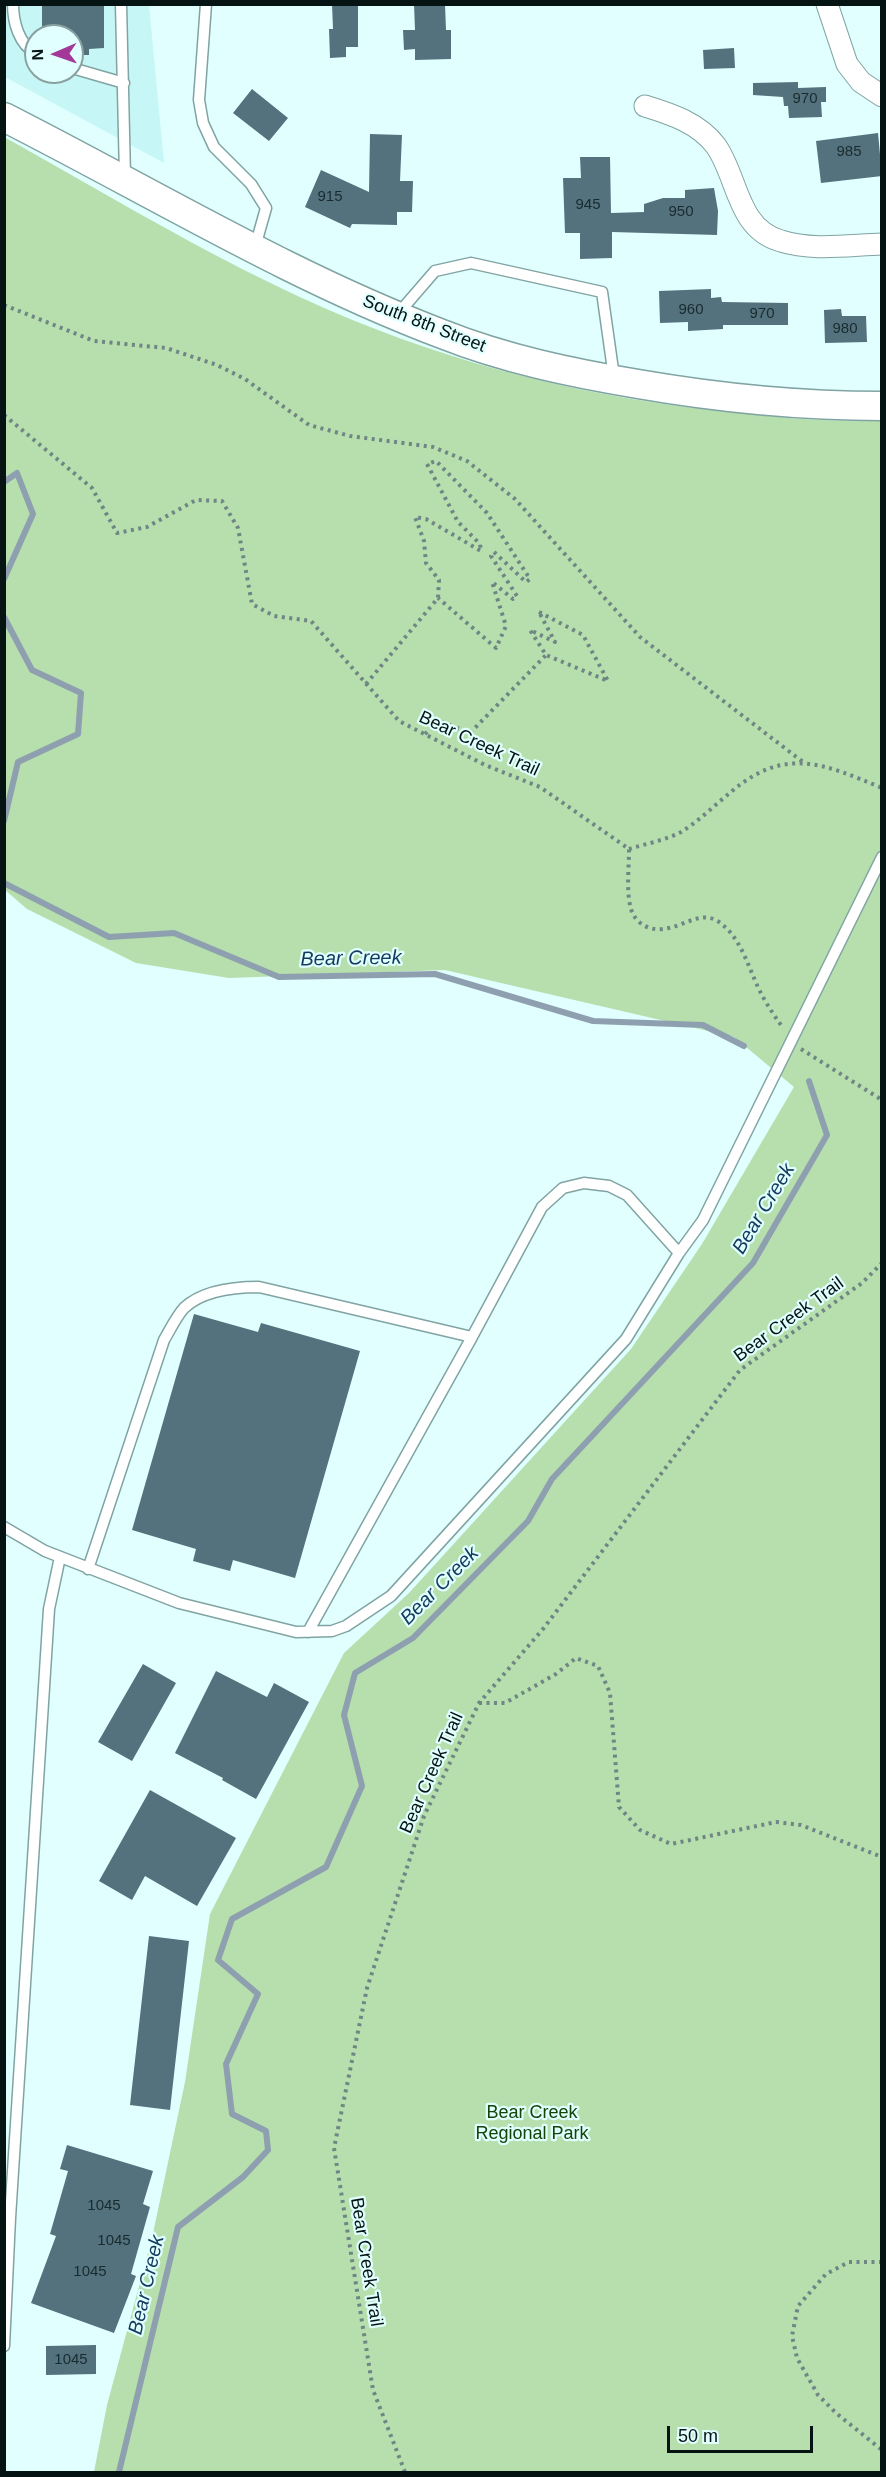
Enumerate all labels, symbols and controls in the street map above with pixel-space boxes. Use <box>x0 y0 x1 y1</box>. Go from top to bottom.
north arrow <box>24 24 84 84</box>
text: N <box>29 49 46 61</box>
house number: 970 <box>792 90 818 108</box>
house number: 985 <box>836 143 862 161</box>
house number: 915 <box>317 188 343 206</box>
house number: 945 <box>575 196 601 214</box>
house number: 950 <box>668 203 694 221</box>
street label: South 8th Street <box>359 291 489 357</box>
house number: 960 <box>678 301 704 319</box>
house number: 970 <box>749 305 775 323</box>
house number: 980 <box>832 320 858 338</box>
street label: Bear Creek Trail <box>415 707 543 781</box>
water label: Bear Creek <box>300 946 402 972</box>
water label: Bear Creek <box>728 1159 800 1259</box>
street label: Bear Creek Trail <box>730 1273 848 1367</box>
water label: Bear Creek <box>396 1542 484 1630</box>
street label: Bear Creek Trail <box>396 1709 468 1837</box>
park label: Bear Creek Regional Park <box>475 2102 589 2144</box>
street label: Bear Creek Trail <box>345 2196 387 2328</box>
house number: 1045 <box>87 2197 121 2215</box>
house number: 1045 <box>97 2232 131 2250</box>
water label: Bear Creek <box>124 2233 170 2337</box>
house number: 1045 <box>73 2263 107 2281</box>
house number: 1045 <box>54 2351 88 2369</box>
scale bar <box>670 2414 816 2452</box>
text: 50 m <box>678 2426 718 2446</box>

